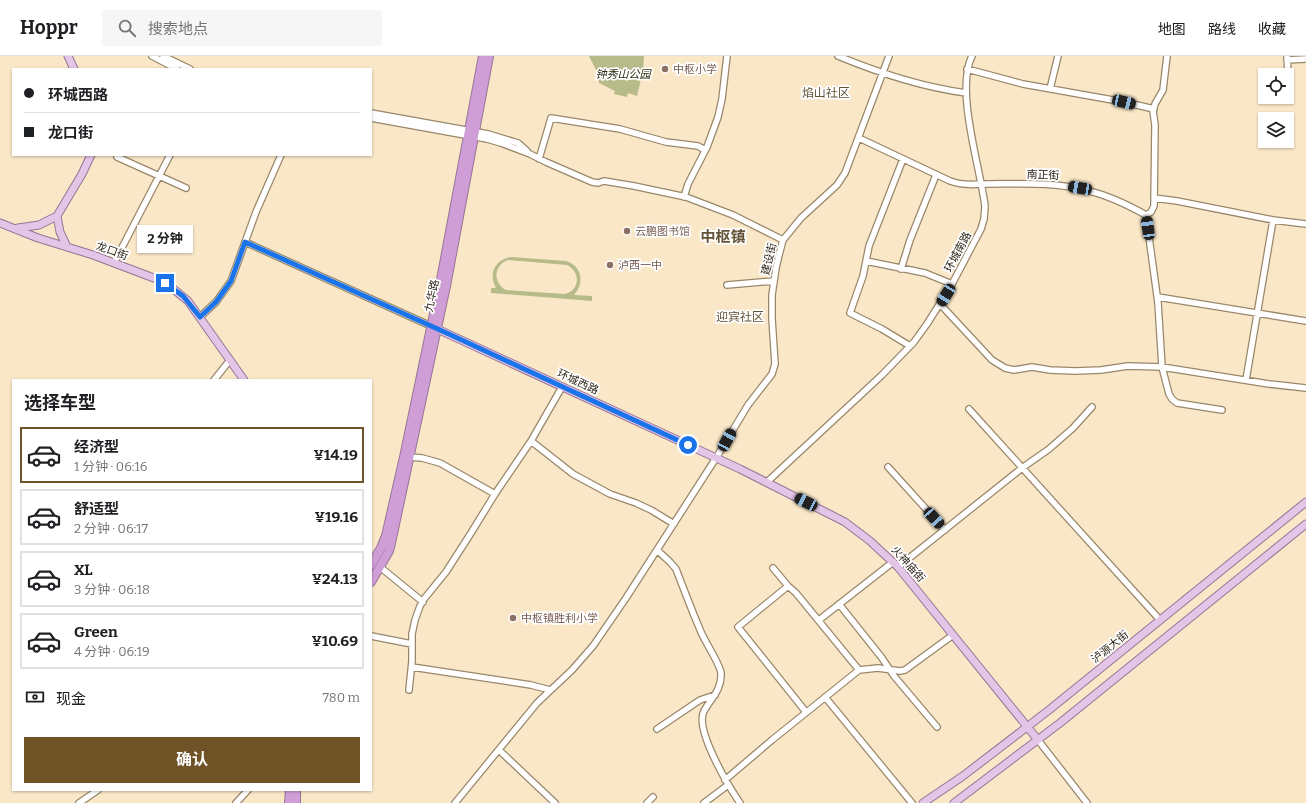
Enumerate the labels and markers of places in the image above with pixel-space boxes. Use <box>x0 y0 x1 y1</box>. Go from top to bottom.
place label: 中枢小学 <box>673 63 717 76</box>
marker: 中枢小学 <box>660 64 670 74</box>
place label: 云鹏图书馆 <box>635 225 690 238</box>
marker: 云鹏图书馆 <box>622 226 632 236</box>
place label: 泸西一中 <box>618 259 662 272</box>
marker: 泸西一中 <box>605 260 615 270</box>
place label: 中枢镇胜利小学 <box>521 612 598 625</box>
marker: 中枢镇胜利小学 <box>508 613 518 623</box>

